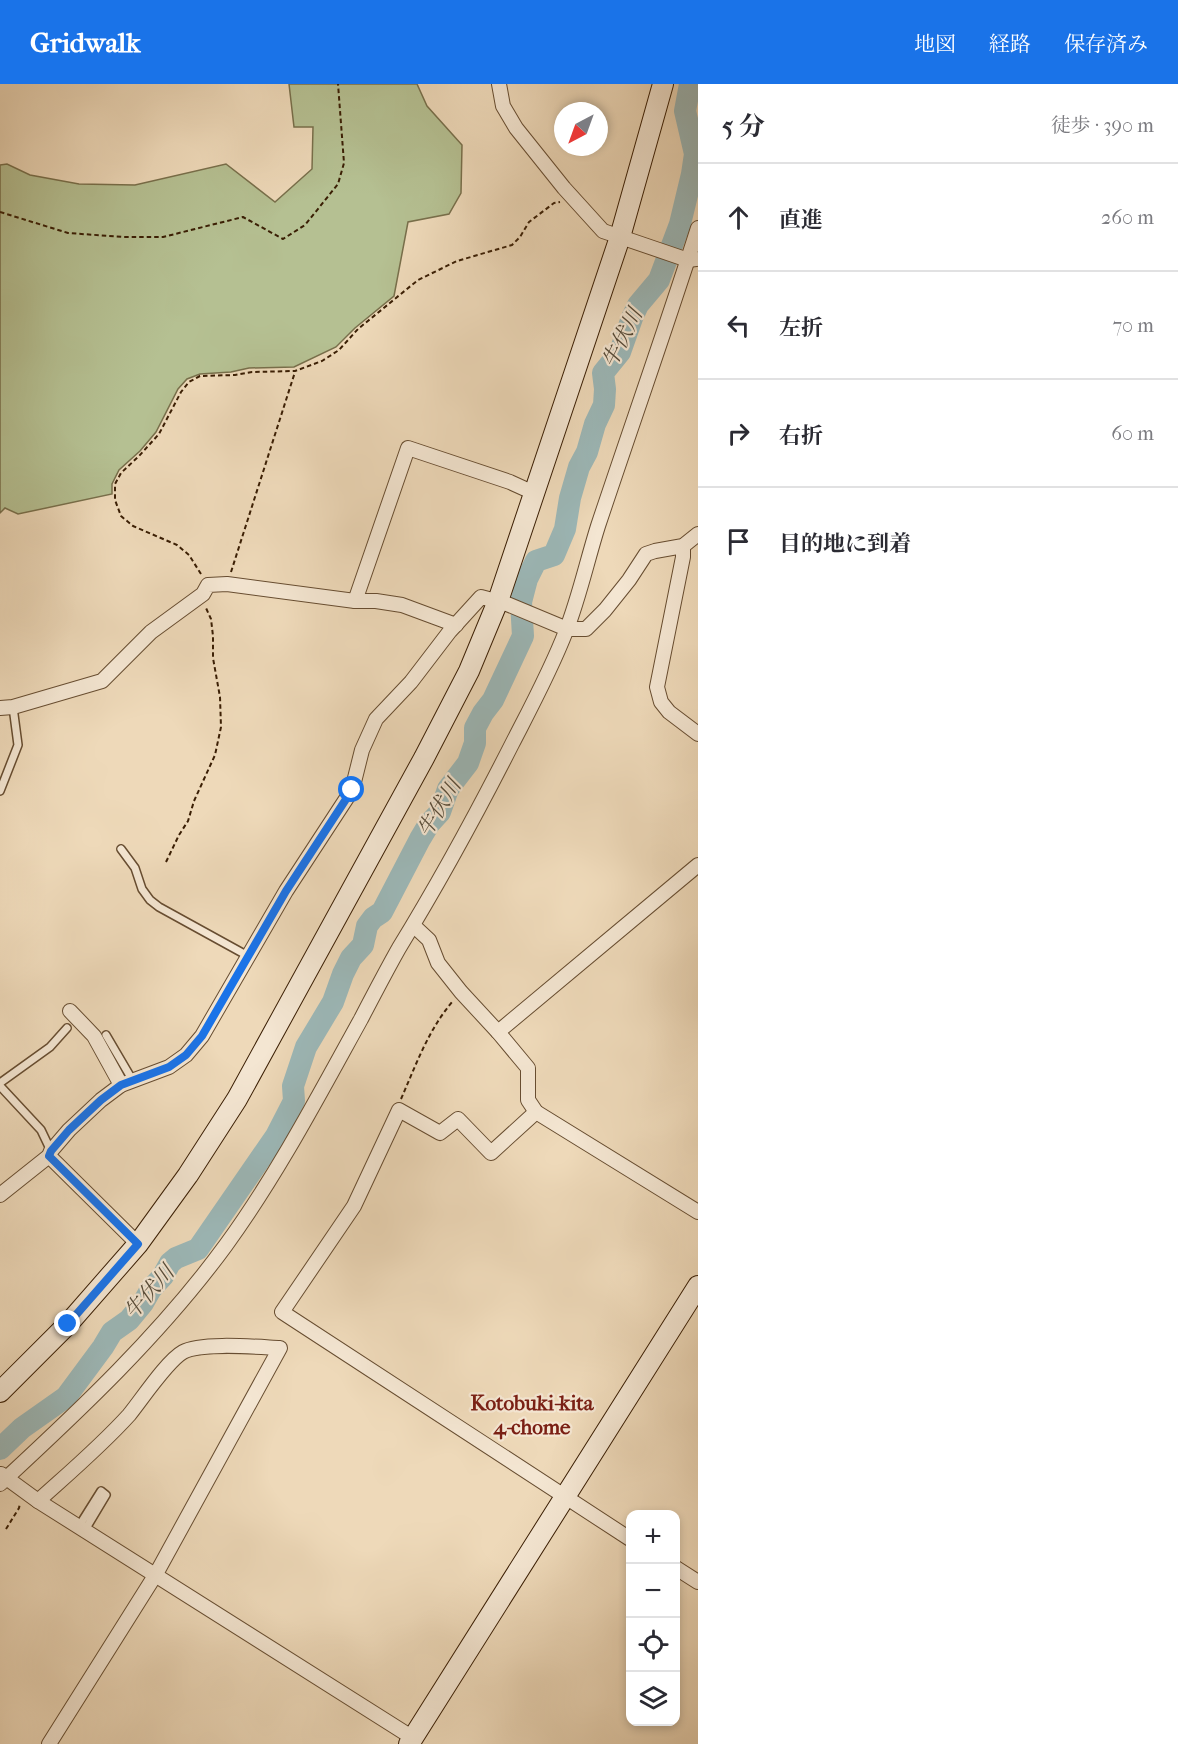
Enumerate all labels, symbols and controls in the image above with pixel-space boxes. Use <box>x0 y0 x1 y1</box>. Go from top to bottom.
text: Gridwalk <box>30 26 141 59</box>
text: 地図 <box>914 32 956 56</box>
text: 経路 <box>989 32 1031 56</box>
text: 保存済み <box>1064 32 1148 56</box>
north arrow <box>554 102 608 156</box>
text: 5 分 <box>722 111 765 142</box>
text: 徒歩 · 390 m <box>1051 114 1154 137</box>
icon: ahead <box>722 201 755 234</box>
text: 260 m <box>1101 206 1154 229</box>
text: 直進 <box>779 207 823 233</box>
water label: 牛伏川 <box>597 303 648 372</box>
icon: left <box>722 309 755 342</box>
text: 70 m <box>1112 314 1154 337</box>
text: 左折 <box>779 315 823 341</box>
icon: right <box>722 417 755 450</box>
text: 60 m <box>1111 422 1154 445</box>
text: 右折 <box>779 423 823 449</box>
icon: arrive <box>722 525 755 558</box>
text: 目的地に到着 <box>779 531 911 557</box>
water label: 牛伏川 <box>412 773 467 841</box>
route start <box>338 776 364 802</box>
water label: 牛伏川 <box>119 1259 180 1324</box>
route end <box>54 1310 80 1336</box>
district label: Kotobuki-kita 4-chome <box>471 1391 595 1440</box>
map controls <box>626 1510 680 1726</box>
button: + <box>626 1510 680 1564</box>
button: − <box>626 1564 680 1618</box>
button: locate <box>626 1618 680 1672</box>
button: layers <box>626 1672 680 1726</box>

